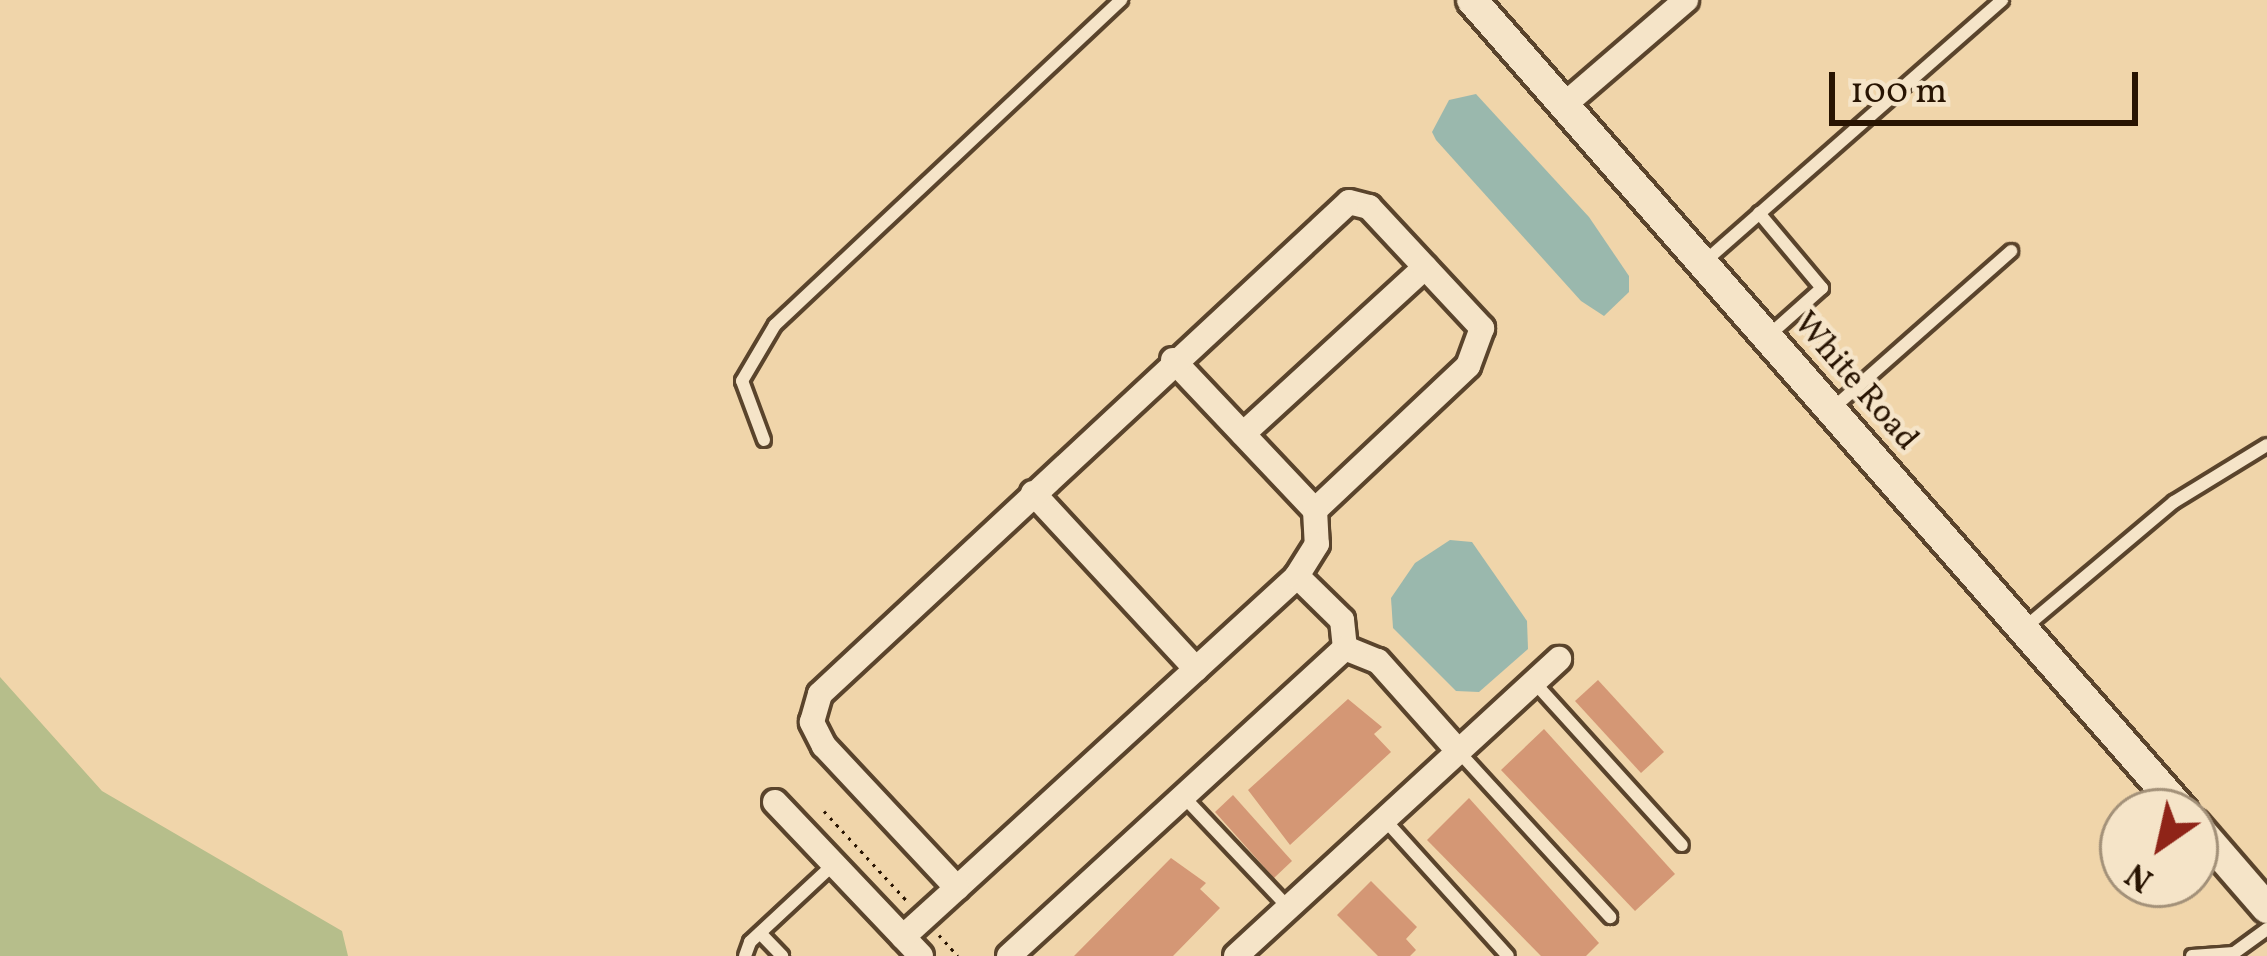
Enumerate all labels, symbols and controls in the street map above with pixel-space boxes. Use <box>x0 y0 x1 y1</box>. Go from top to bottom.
scale bar <box>1835 48 2144 122</box>
text: 100 m <box>1850 68 1947 118</box>
street label: White Road <box>1783 306 1925 460</box>
north arrow <box>2099 788 2219 908</box>
text: N <box>2118 850 2163 901</box>

